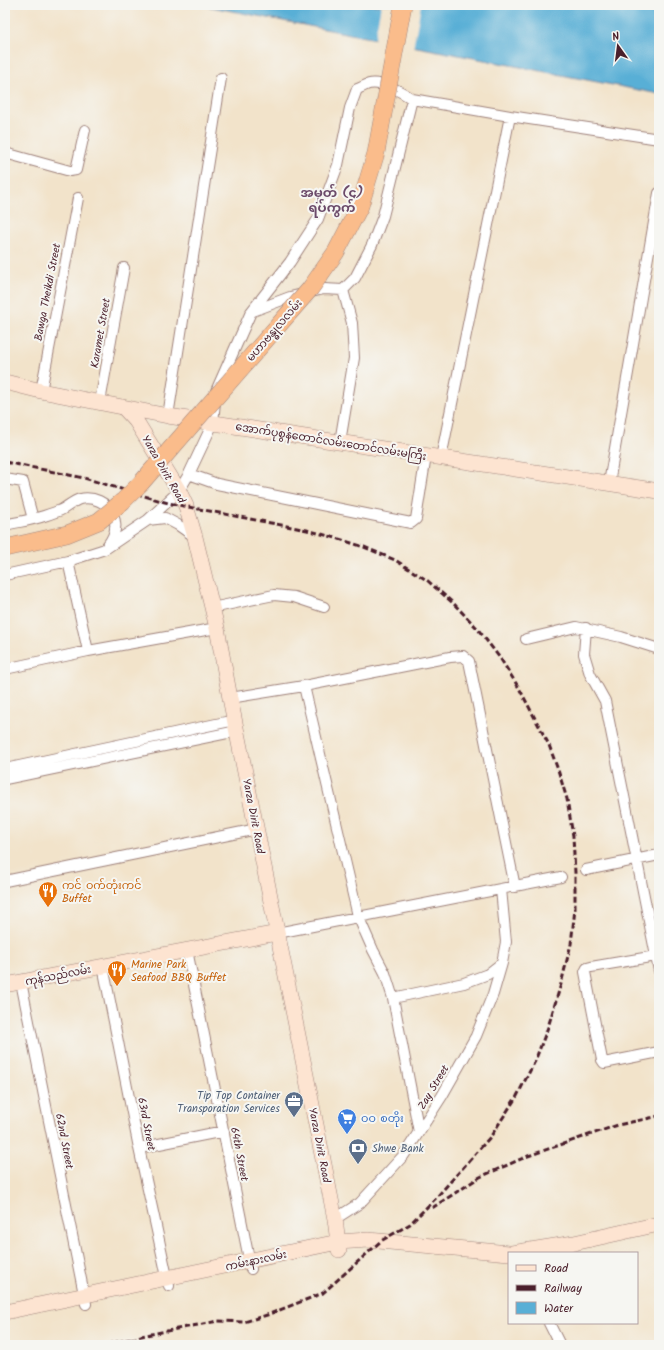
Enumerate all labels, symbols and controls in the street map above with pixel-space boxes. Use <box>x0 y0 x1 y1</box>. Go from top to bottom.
north arrow <box>598 26 638 66</box>
text: N <box>610 28 621 47</box>
district label: အမှတ် (၄) ရပ်ကွက် <box>301 183 363 219</box>
street label: Bawga Theikdi Street <box>30 241 66 343</box>
street label: မဟာဗန္ဓုလလမ်း <box>242 295 307 366</box>
street label: Karamet Street <box>86 296 116 370</box>
street label: အောက်ပုစွန်တောင်လမ်းတောင်လမ်းမကြီး <box>234 418 428 466</box>
street label: Yarza Dirit Road <box>136 432 190 507</box>
street label: Yarza Dirit Road <box>237 777 269 856</box>
place label: ကင် ဝက်တုံးကင် Buffet <box>62 877 141 908</box>
restaurant icon: ကင် ဝက်တုံးကင် Buffet <box>37 880 59 908</box>
place label: Marine Park Seafood BBQ Buffet <box>131 956 227 987</box>
restaurant icon: Marine Park Seafood BBQ Buffet <box>106 959 128 987</box>
street label: ကုန်သည်လမ်း <box>24 961 93 991</box>
street label: Zay Street <box>413 1061 455 1113</box>
place label: Tip Top Container Transporation Services <box>177 1087 281 1118</box>
office icon: Tip Top Container Transporation Services <box>283 1090 305 1118</box>
street label: 63rd Street <box>132 1096 160 1153</box>
street label: Yarza Dirit Road <box>303 1106 335 1185</box>
supermarket icon: ဝဝ စတိုး <box>336 1107 358 1135</box>
place label: ဝဝ စတိုး <box>361 1110 404 1128</box>
street label: 62nd Street <box>50 1112 78 1171</box>
street label: 64th Street <box>225 1126 253 1183</box>
bank icon: Shwe Bank <box>347 1137 369 1165</box>
place label: Shwe Bank <box>372 1140 425 1158</box>
street label: ကမ်းနားလမ်း <box>224 1246 289 1276</box>
legend <box>508 1252 638 1324</box>
text: Road <box>544 1259 569 1278</box>
text: Railway <box>544 1279 582 1298</box>
text: Water <box>544 1299 574 1318</box>

